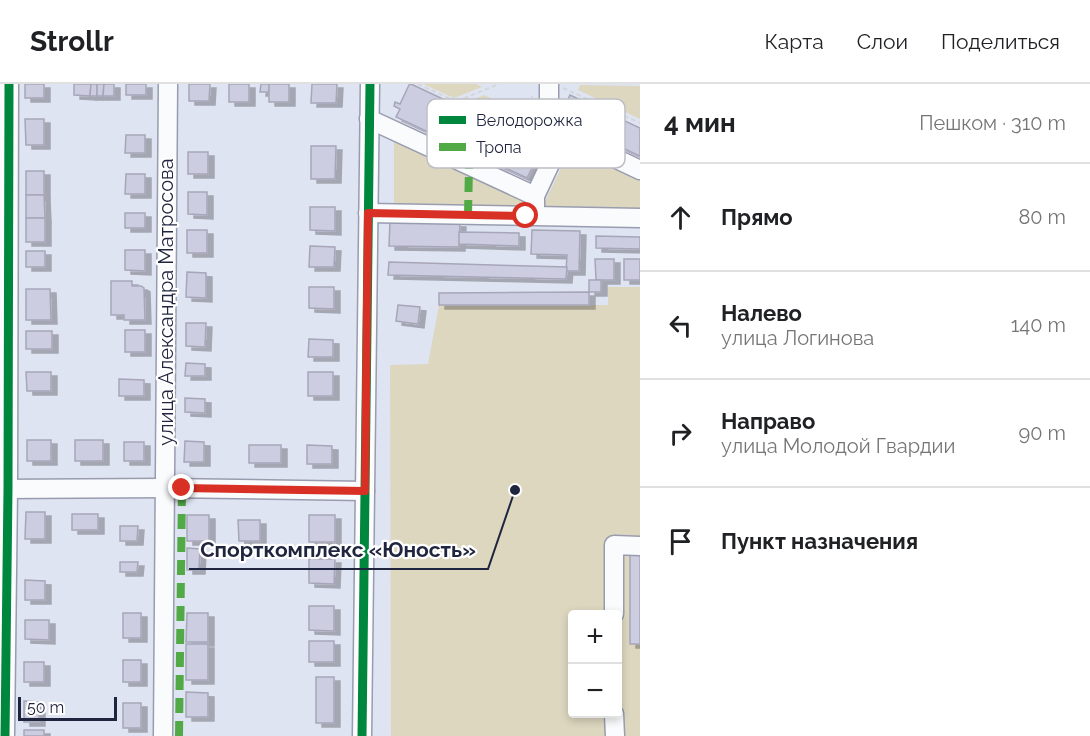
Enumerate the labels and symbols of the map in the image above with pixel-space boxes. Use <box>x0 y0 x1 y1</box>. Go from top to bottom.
legend <box>427 99 625 168</box>
text: Велодорожка <box>476 111 583 130</box>
text: Тропа <box>476 138 522 157</box>
street label: улица Александра Матросова <box>154 158 178 446</box>
route start <box>512 202 538 228</box>
route end <box>168 474 194 500</box>
callout: Спорткомплекс «Юность» <box>189 530 488 569</box>
text: Спорткомплекс «Юность» <box>200 537 476 562</box>
scale bar <box>18 694 117 722</box>

